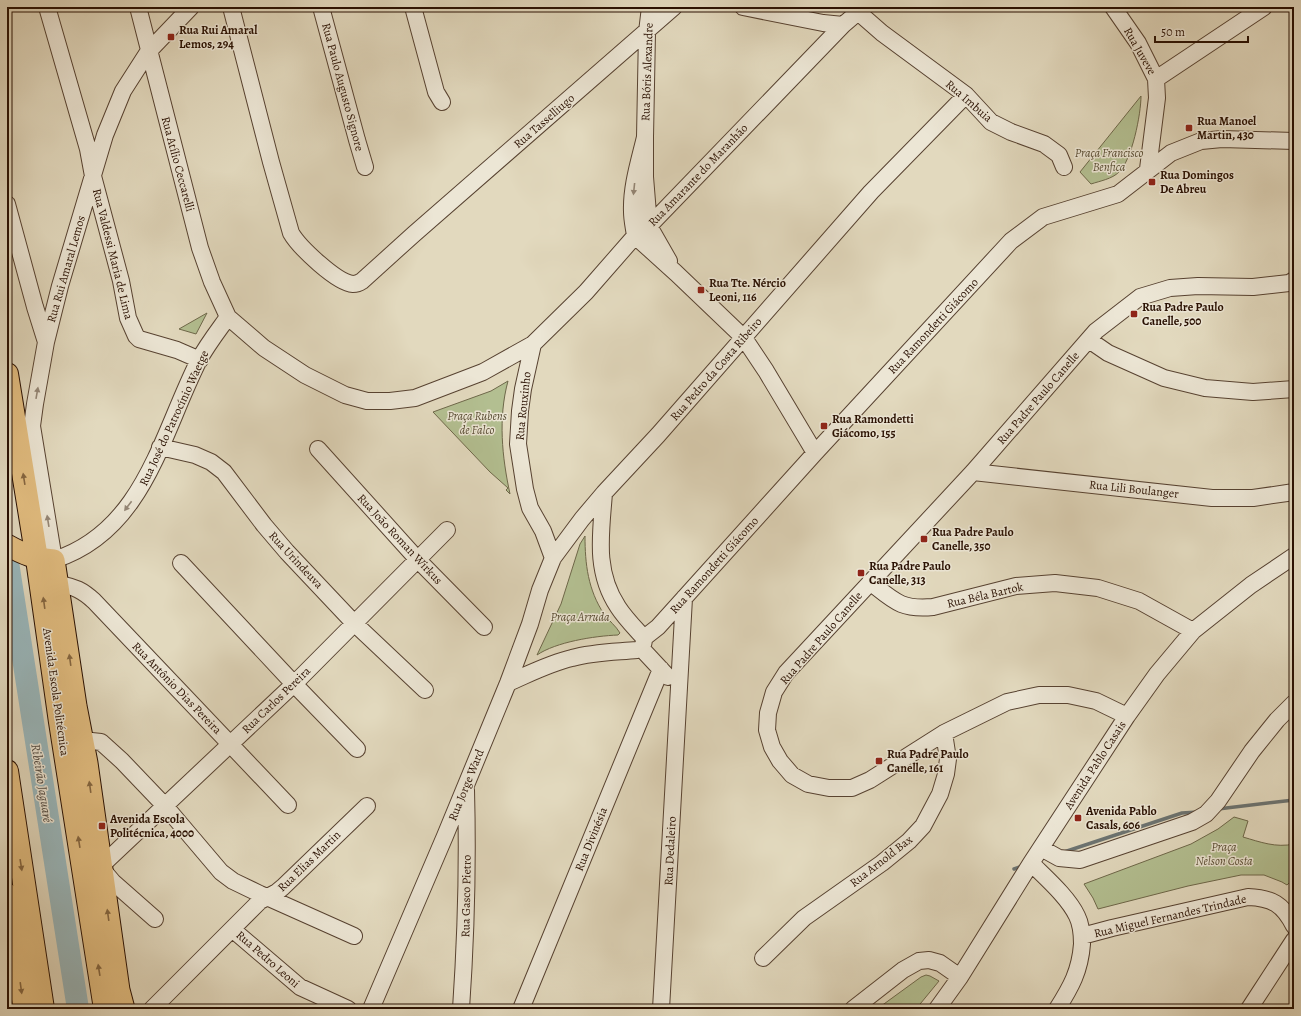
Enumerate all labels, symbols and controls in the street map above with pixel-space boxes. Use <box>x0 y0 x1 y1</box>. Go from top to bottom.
scale bar <box>1155 18 1248 44</box>
street label: Rua Paulo Augusto Signore <box>318 21 368 153</box>
place label: Rua Rui Amaral Lemos, 294 <box>179 22 258 52</box>
street label: Rua Bóris Alexandre <box>637 23 657 121</box>
street label: Rua Juveve <box>1120 24 1160 78</box>
text: 50 m <box>1161 24 1185 40</box>
marker: Rua Rui Amaral Lemos, 294 <box>166 32 176 42</box>
street label: Rua Imbuia <box>942 76 996 126</box>
street label: Rua Tasselliugo <box>510 90 578 152</box>
place label: Rua Manoel Martin, 430 <box>1197 113 1257 143</box>
street label: Rua Atílio Ceccarelli <box>158 115 198 213</box>
street label: Rua Amarante do Maranhão <box>645 120 751 230</box>
marker: Rua Manoel Martin, 430 <box>1184 123 1194 133</box>
park label: Praça Francisco Benfica <box>1075 145 1143 175</box>
place label: Rua Domingos De Abreu <box>1160 167 1234 197</box>
marker: Rua Domingos De Abreu <box>1147 177 1157 187</box>
one-way arrow <box>630 183 637 195</box>
street label: Rua Valdessi Maria de Lima <box>89 187 137 322</box>
street label: Rua Rui Amaral Lemos <box>43 213 89 324</box>
place label: Rua Tte. Nércio Leoni, 116 <box>709 275 786 305</box>
street label: Rua Ramondetti Giácomo <box>884 275 982 377</box>
marker: Rua Tte. Nércio Leoni, 116 <box>696 285 706 295</box>
place label: Rua Padre Paulo Canelle, 500 <box>1142 299 1224 329</box>
marker: Rua Padre Paulo Canelle, 500 <box>1129 309 1139 319</box>
street label: Rua Pedro da Costa Ribeiro <box>667 314 766 424</box>
street label: Rua José do Patrocínio Waetge <box>135 348 213 488</box>
street label: Rua Padre Paulo Canelle <box>993 348 1083 448</box>
street label: Rua Rouxinho <box>511 371 535 441</box>
one-way arrow <box>34 387 40 399</box>
park label: Praça Rubens de Falco <box>447 408 507 438</box>
place label: Rua Ramondetti Giácomo, 155 <box>832 411 914 441</box>
marker: Rua Ramondetti Giácomo, 155 <box>819 421 829 431</box>
one-way arrow <box>21 473 27 485</box>
street label: Rua Lili Boulanger <box>1088 476 1180 502</box>
street label: Rua João Roman Wirkus <box>354 490 446 588</box>
one-way arrow <box>124 501 132 512</box>
street label: Rua Ramondetti Giácomo <box>666 513 762 617</box>
one-way arrow <box>44 515 50 527</box>
place label: Rua Padre Paulo Canelle, 350 <box>932 524 1014 554</box>
street label: Rua Urindeuva <box>265 528 327 592</box>
marker: Rua Padre Paulo Canelle, 350 <box>919 534 929 544</box>
place label: Rua Padre Paulo Canelle, 313 <box>869 558 951 588</box>
marker: Rua Padre Paulo Canelle, 313 <box>856 568 866 578</box>
street label: Rua Béla Bartok <box>945 578 1025 612</box>
street label: Rua Padre Paulo Canelle <box>776 588 866 688</box>
one-way arrow <box>41 596 47 609</box>
park label: Praça Arruda <box>551 609 610 625</box>
street label: Avenida Escola Politécnica <box>39 626 73 757</box>
street label: Rua Antônio Dias Pereira <box>129 638 226 738</box>
one-way arrow <box>67 654 73 666</box>
street label: Rua Carlos Pereira <box>238 663 314 737</box>
street label: Avenida Pablo Casais <box>1060 717 1130 813</box>
water label: Ribeirão Jaguaré <box>27 742 57 824</box>
street label: Rua Jorge Ward <box>444 746 488 823</box>
place label: Rua Padre Paulo Canelle, 161 <box>887 746 969 776</box>
marker: Rua Padre Paulo Canelle, 161 <box>874 756 884 766</box>
one-way arrow <box>87 781 93 793</box>
place label: Avenida Pablo Casals, 606 <box>1085 803 1157 833</box>
street label: Rua Divinésia <box>571 804 611 873</box>
place label: Avenida Escola Politécnica, 4000 <box>109 811 194 841</box>
marker: Avenida Pablo Casals, 606 <box>1073 813 1083 823</box>
street label: Rua Dedaleiro <box>660 816 680 886</box>
marker: Avenida Escola Politécnica, 4000 <box>97 821 107 831</box>
street label: Rua Elias Martin <box>274 827 344 895</box>
street label: Rua Arnold Bax <box>846 831 916 891</box>
one-way arrow <box>76 836 82 848</box>
park label: Praça Nelson Costa <box>1195 839 1253 869</box>
street label: Rua Gasco Pietro <box>457 855 475 937</box>
one-way arrow <box>18 859 24 871</box>
street label: Rua Miguel Fernandes Trindade <box>1092 891 1248 941</box>
one-way arrow <box>105 909 111 921</box>
street label: Rua Pedro Leoni <box>233 927 303 991</box>
one-way arrow <box>96 964 102 977</box>
one-way arrow <box>18 982 24 994</box>

